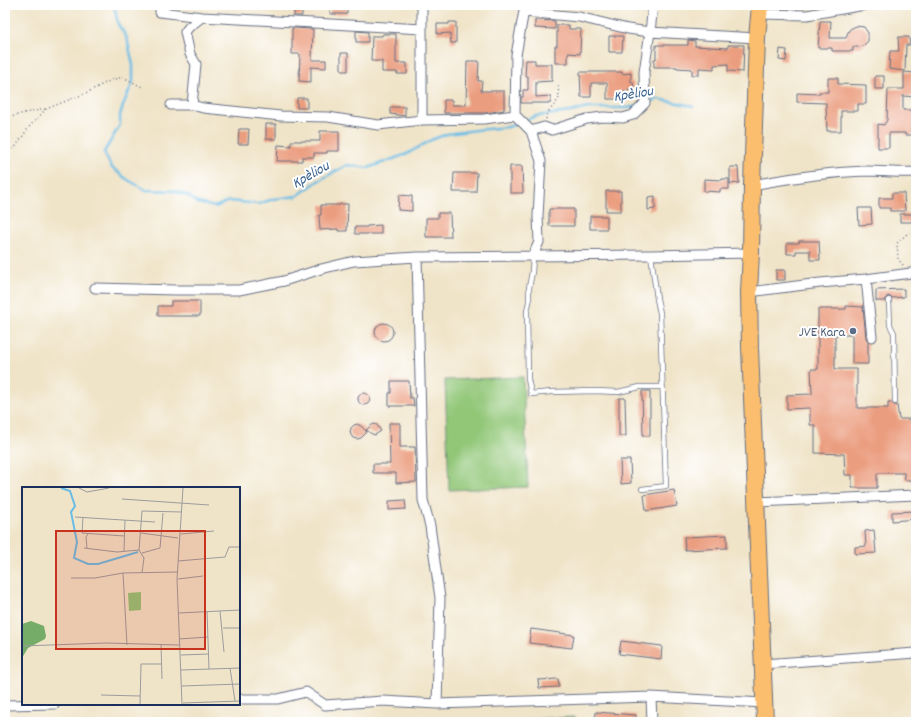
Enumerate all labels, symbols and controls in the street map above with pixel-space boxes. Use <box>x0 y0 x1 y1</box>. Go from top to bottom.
water label: Kpèliou <box>612 81 656 109</box>
water label: Kpèliou <box>288 155 335 195</box>
place label: JVE Kara <box>799 323 845 343</box>
marker: JVE Kara <box>848 326 858 336</box>
inset map <box>22 487 240 705</box>

